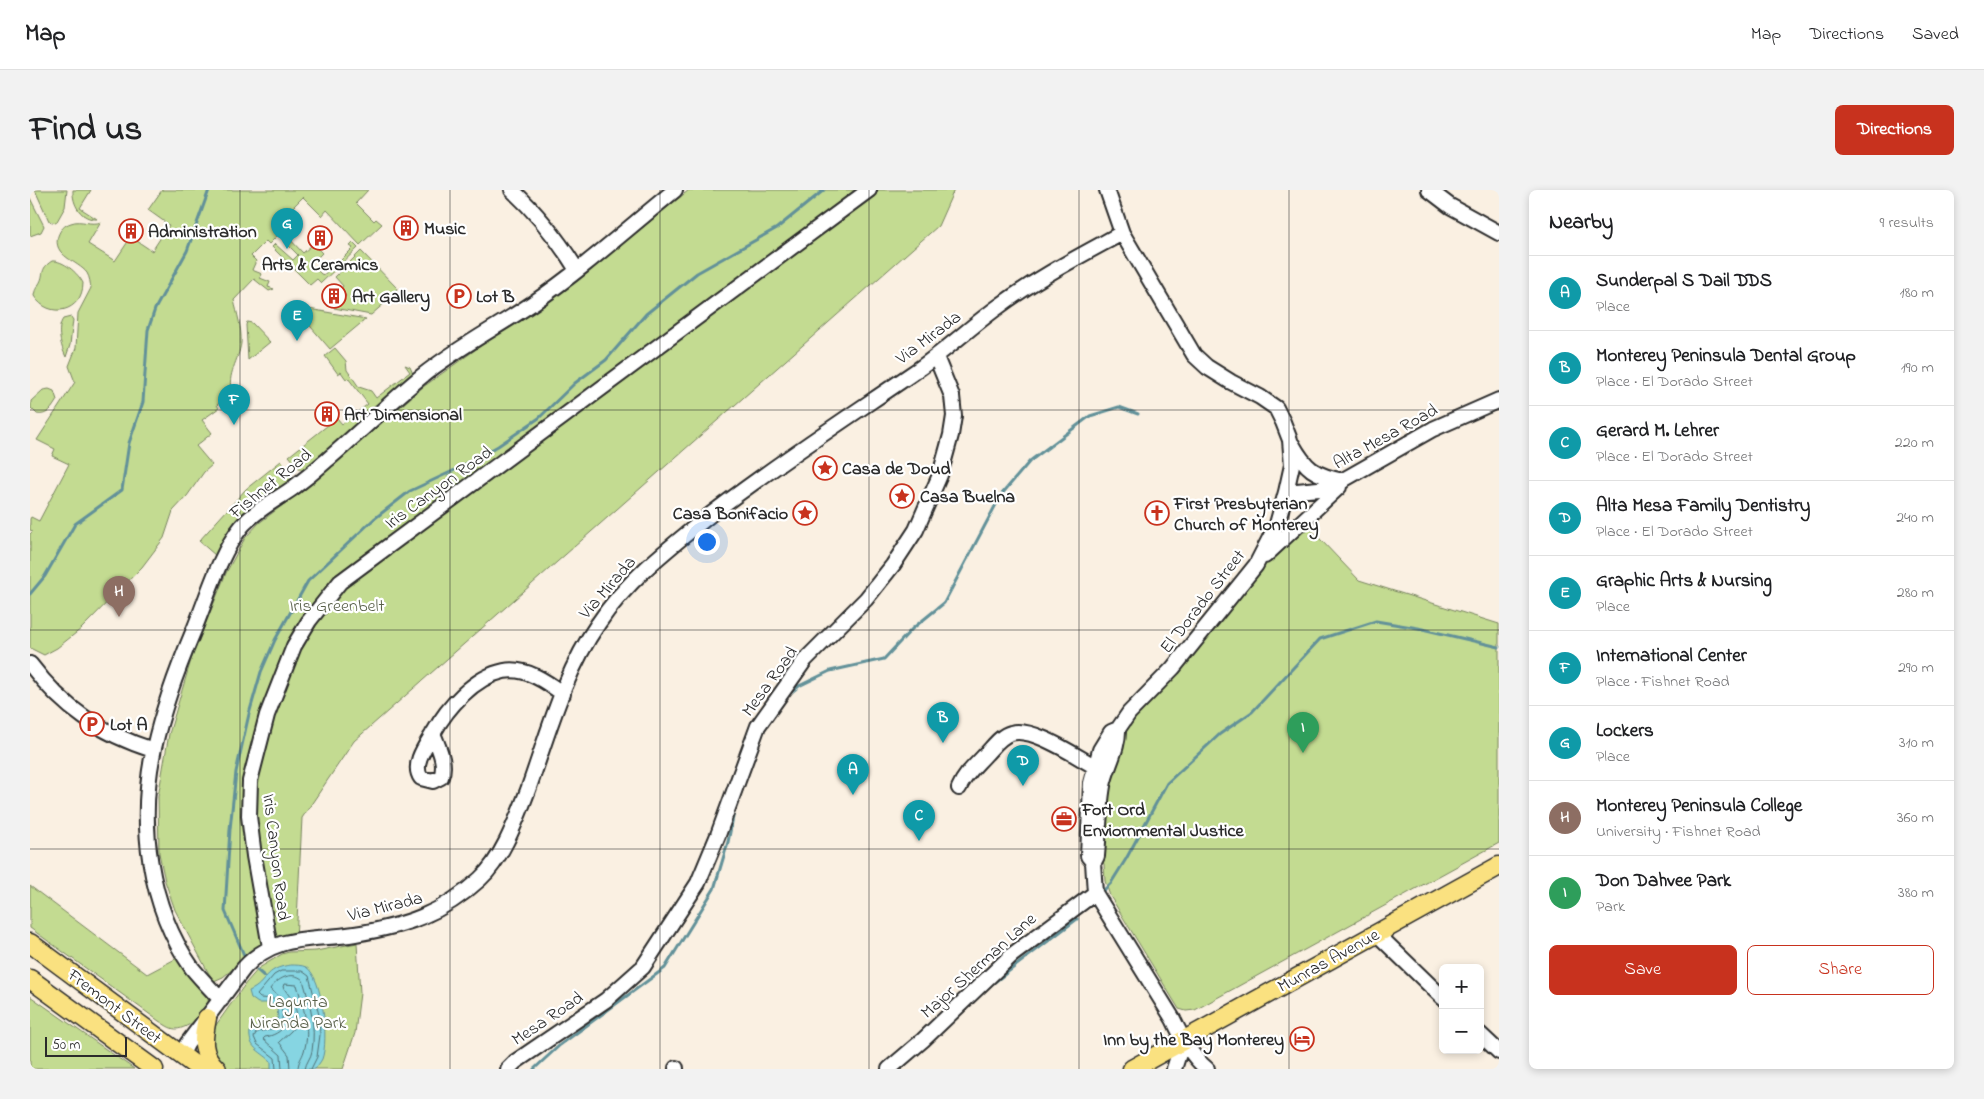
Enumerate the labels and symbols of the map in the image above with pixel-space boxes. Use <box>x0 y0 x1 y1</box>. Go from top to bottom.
pin: G <box>271 208 303 249</box>
building icon: Music <box>393 215 419 241</box>
place label: Music <box>424 217 467 243</box>
building icon: Administration <box>118 218 144 244</box>
place label: Administration <box>148 220 257 246</box>
building icon: Arts & Ceramics <box>307 225 333 251</box>
place label: Arts & Ceramics <box>262 253 378 279</box>
building icon: Art Gallery <box>321 283 347 309</box>
parking icon: Lot B <box>446 283 472 309</box>
place label: Art Gallery <box>352 285 430 312</box>
place label: Lot B <box>476 285 515 311</box>
pin: E <box>281 300 313 341</box>
street label: Via Mirada <box>890 305 967 372</box>
pin: F <box>218 384 250 425</box>
street label: Alta Mesa Road <box>1329 398 1443 477</box>
building icon: Art Dimensional <box>314 401 340 427</box>
place label: Art Dimensional <box>344 403 462 429</box>
street label: Iris Canyon Road <box>380 441 498 537</box>
street label: Fishnet Road <box>224 443 318 527</box>
place icon: Casa de Doud <box>812 455 838 481</box>
place label: Casa de Doud <box>842 457 951 483</box>
place icon: Casa Buelna <box>889 483 915 509</box>
place label: Casa Buelna <box>920 485 1015 511</box>
place label: First Presbyterian Church of Monterey <box>1173 492 1318 540</box>
place icon: Casa Bonifacio <box>792 500 818 526</box>
church icon: First Presbyterian Church of Monterey <box>1144 500 1170 526</box>
place label: Casa Bonifacio <box>673 502 788 528</box>
your location <box>694 529 720 555</box>
street label: El Dorado Street <box>1155 545 1252 660</box>
street label: Via Mirada <box>573 551 643 626</box>
pin: H <box>103 576 135 617</box>
park label: Iris Greenbelt <box>289 594 385 620</box>
street label: Mesa Road <box>736 642 805 723</box>
pin: B <box>927 702 959 743</box>
parking icon: Lot A <box>79 711 105 737</box>
pin: I <box>1287 712 1319 753</box>
place label: Lot A <box>110 713 148 739</box>
pin: D <box>1007 745 1039 786</box>
pin: A <box>837 754 869 795</box>
street label: Iris Canyon Road <box>254 792 296 922</box>
place label: Fort Ord Enviornmental Justice <box>1081 798 1244 845</box>
pin: C <box>903 800 935 841</box>
office icon: Fort Ord Enviornmental Justice <box>1051 806 1077 832</box>
street label: Via Mirada <box>344 886 426 930</box>
street label: Major Sherman Lane <box>916 907 1044 1026</box>
street label: Munras Avenue <box>1273 923 1385 1000</box>
street label: Fremont Street <box>60 963 166 1052</box>
street label: Mesa Road <box>507 986 589 1053</box>
park label: Lagunta Niranda Park <box>250 990 346 1037</box>
hotel icon: Inn by the Bay Monterey <box>1289 1026 1315 1052</box>
place label: Inn by the Bay Monterey <box>1103 1028 1284 1055</box>
scale bar <box>45 1034 128 1057</box>

